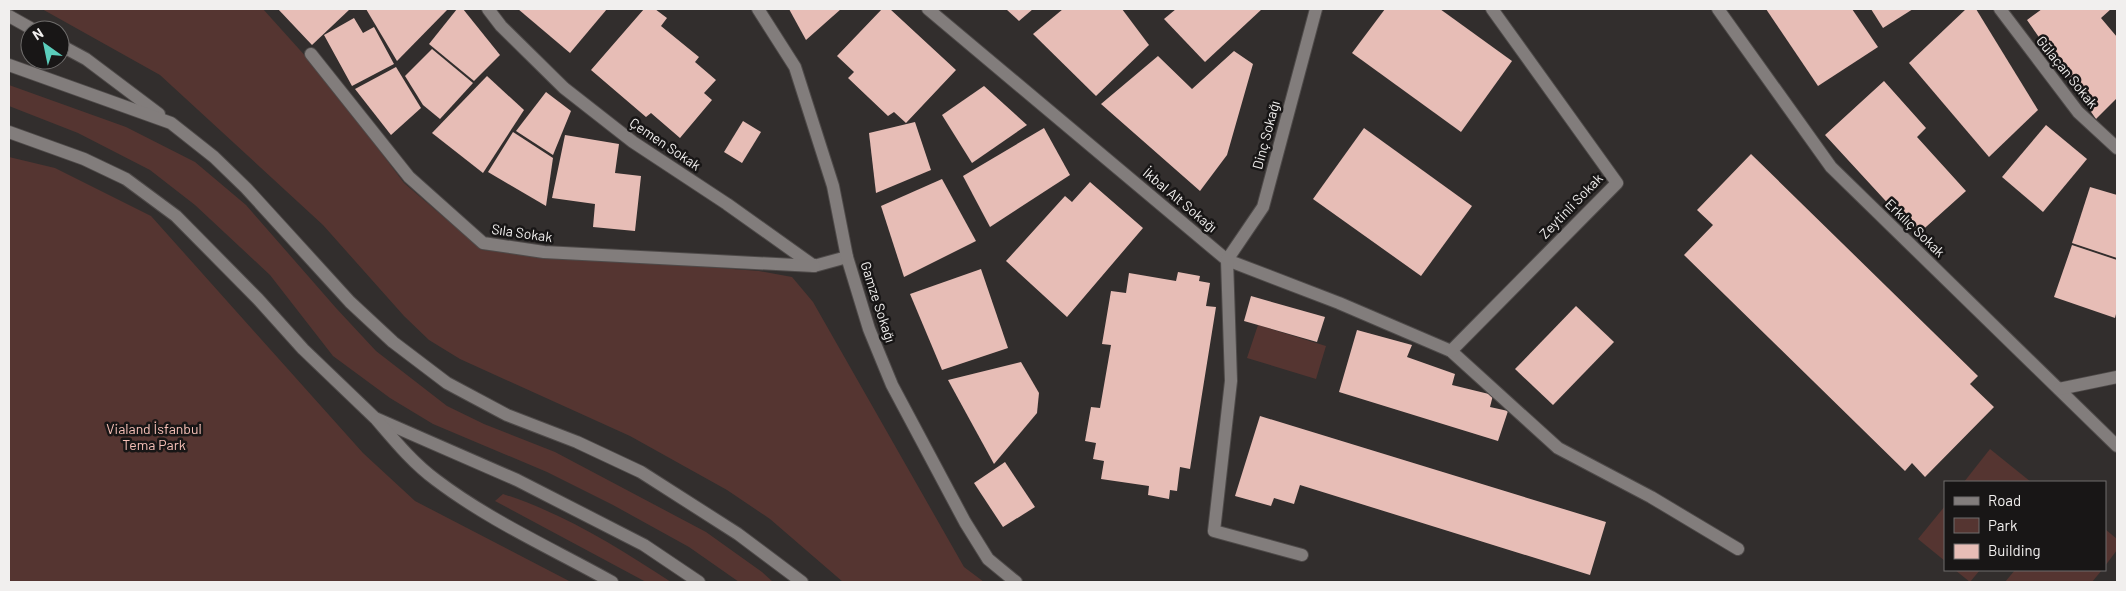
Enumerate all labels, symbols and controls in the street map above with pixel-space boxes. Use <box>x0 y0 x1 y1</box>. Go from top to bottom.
north arrow <box>20 20 70 70</box>
text: N <box>29 24 46 43</box>
street label: Gülaçan Sokak <box>2033 32 2102 111</box>
street label: Dinç Sokağı <box>1248 99 1283 171</box>
street label: Çemen Sokak <box>626 114 704 174</box>
street label: İkbal Alt Sokağı <box>1140 164 1221 236</box>
street label: Zeytinli Sokak <box>1535 170 1606 242</box>
street label: Erkılıç Sokak <box>1882 195 1949 260</box>
street label: Sıla Sokak <box>491 220 554 245</box>
street label: Gamze Sokağı <box>857 259 900 344</box>
park label: Vialand İsfanbul Tema Park <box>106 420 202 453</box>
legend <box>1944 481 2106 571</box>
text: Road <box>1988 491 2021 509</box>
text: Park <box>1988 516 2018 534</box>
text: Building <box>1988 541 2041 559</box>

